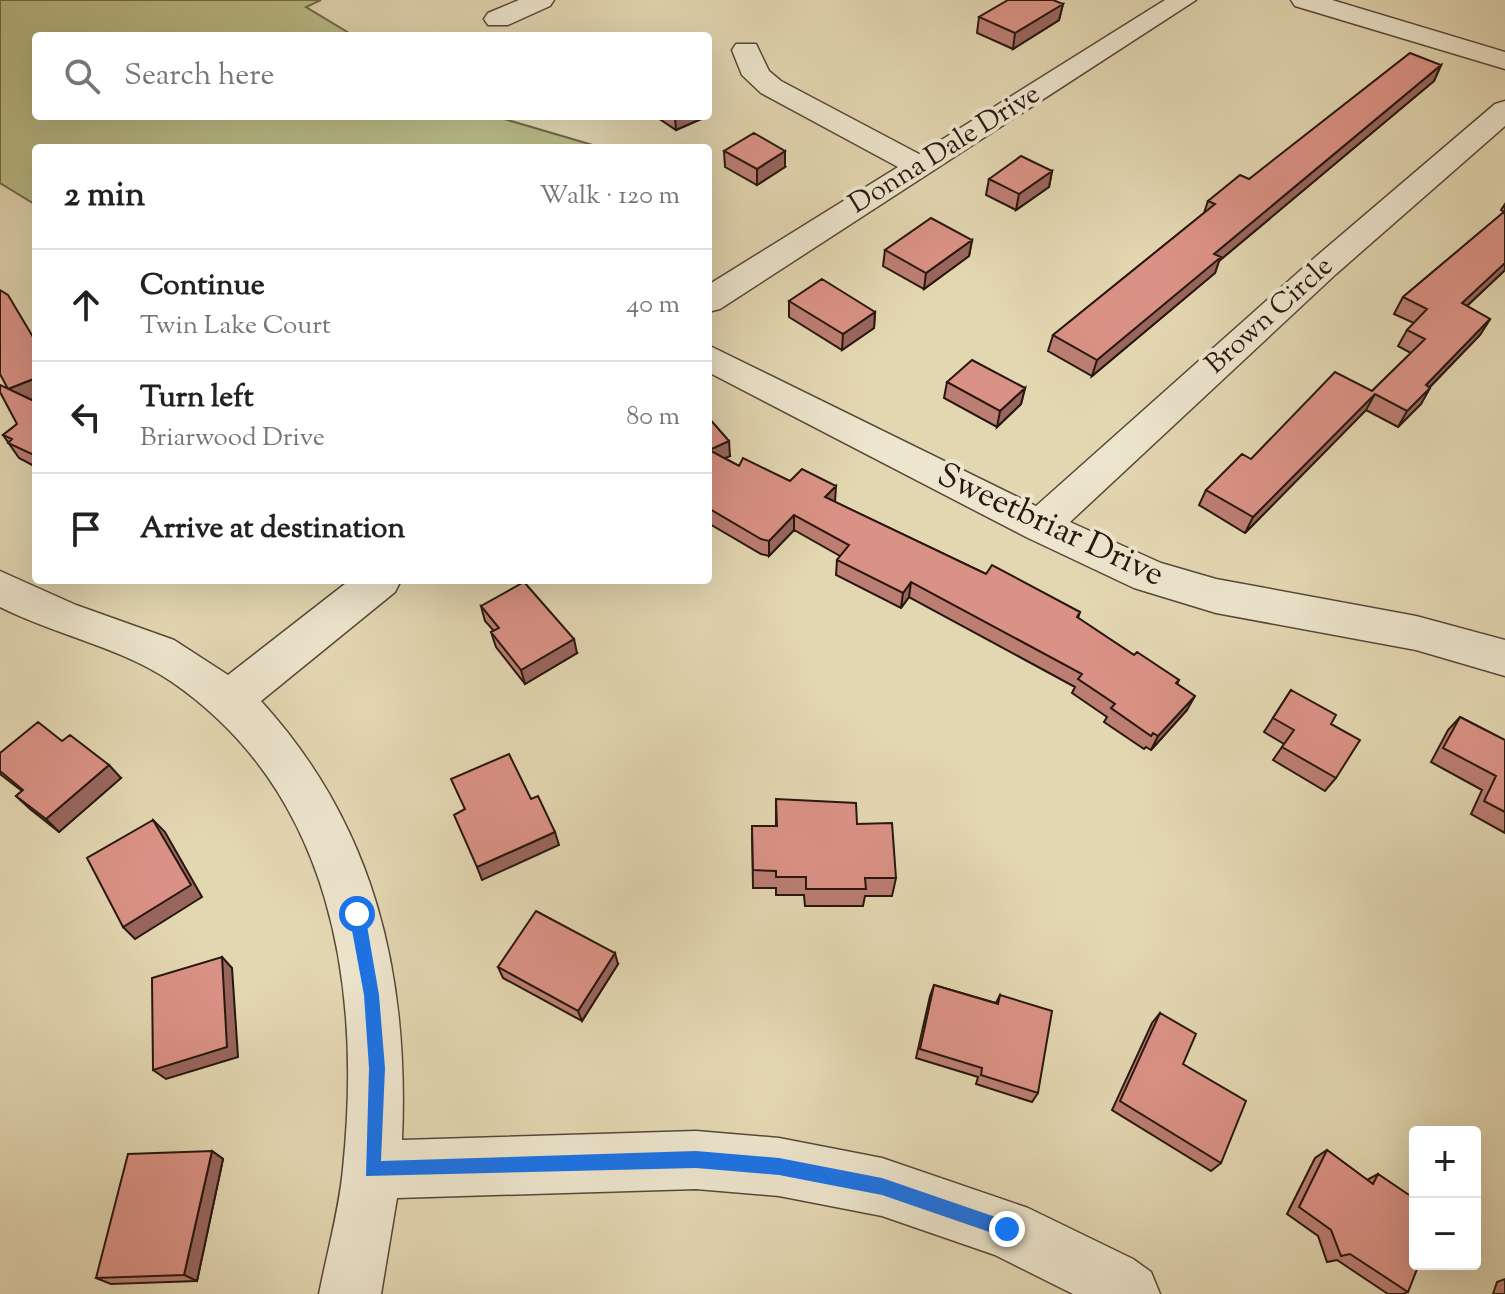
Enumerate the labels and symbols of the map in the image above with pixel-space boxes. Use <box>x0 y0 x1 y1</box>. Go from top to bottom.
street label: Donna Dale Drive <box>842 75 1048 225</box>
street label: Brown Circle <box>1197 248 1343 384</box>
street label: Sweetbriar Drive <box>928 452 1172 600</box>
route start <box>339 896 375 932</box>
route end <box>989 1211 1025 1247</box>

